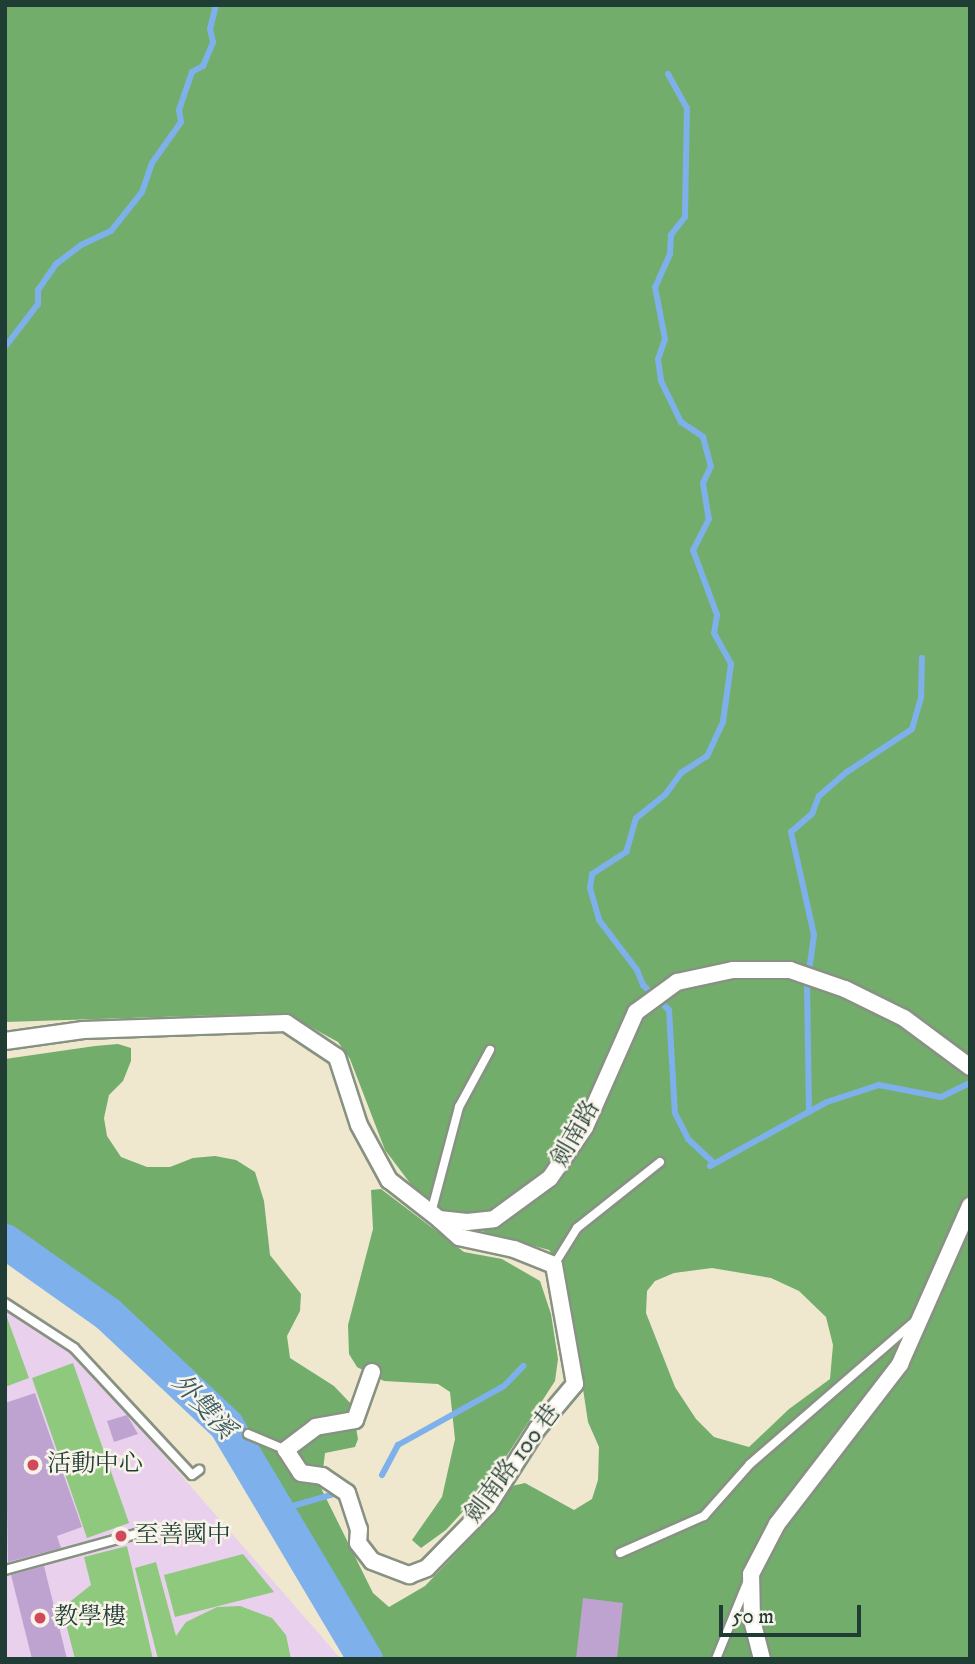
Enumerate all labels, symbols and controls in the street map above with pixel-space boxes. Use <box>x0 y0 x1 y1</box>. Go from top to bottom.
street label: 劍南路 <box>546 1096 606 1172</box>
water label: 外雙溪 <box>165 1368 241 1446</box>
street label: 劍南路 100 巷 <box>459 1399 567 1529</box>
place label: 活動中心 <box>47 1451 143 1479</box>
marker: 活動中心 <box>25 1457 41 1473</box>
place label: 至善國中 <box>135 1522 231 1550</box>
marker: 至善國中 <box>113 1528 129 1544</box>
scale bar <box>723 1590 865 1634</box>
place label: 教學樓 <box>54 1604 126 1632</box>
text: 50 m <box>732 1604 774 1630</box>
marker: 教學樓 <box>32 1610 48 1626</box>

